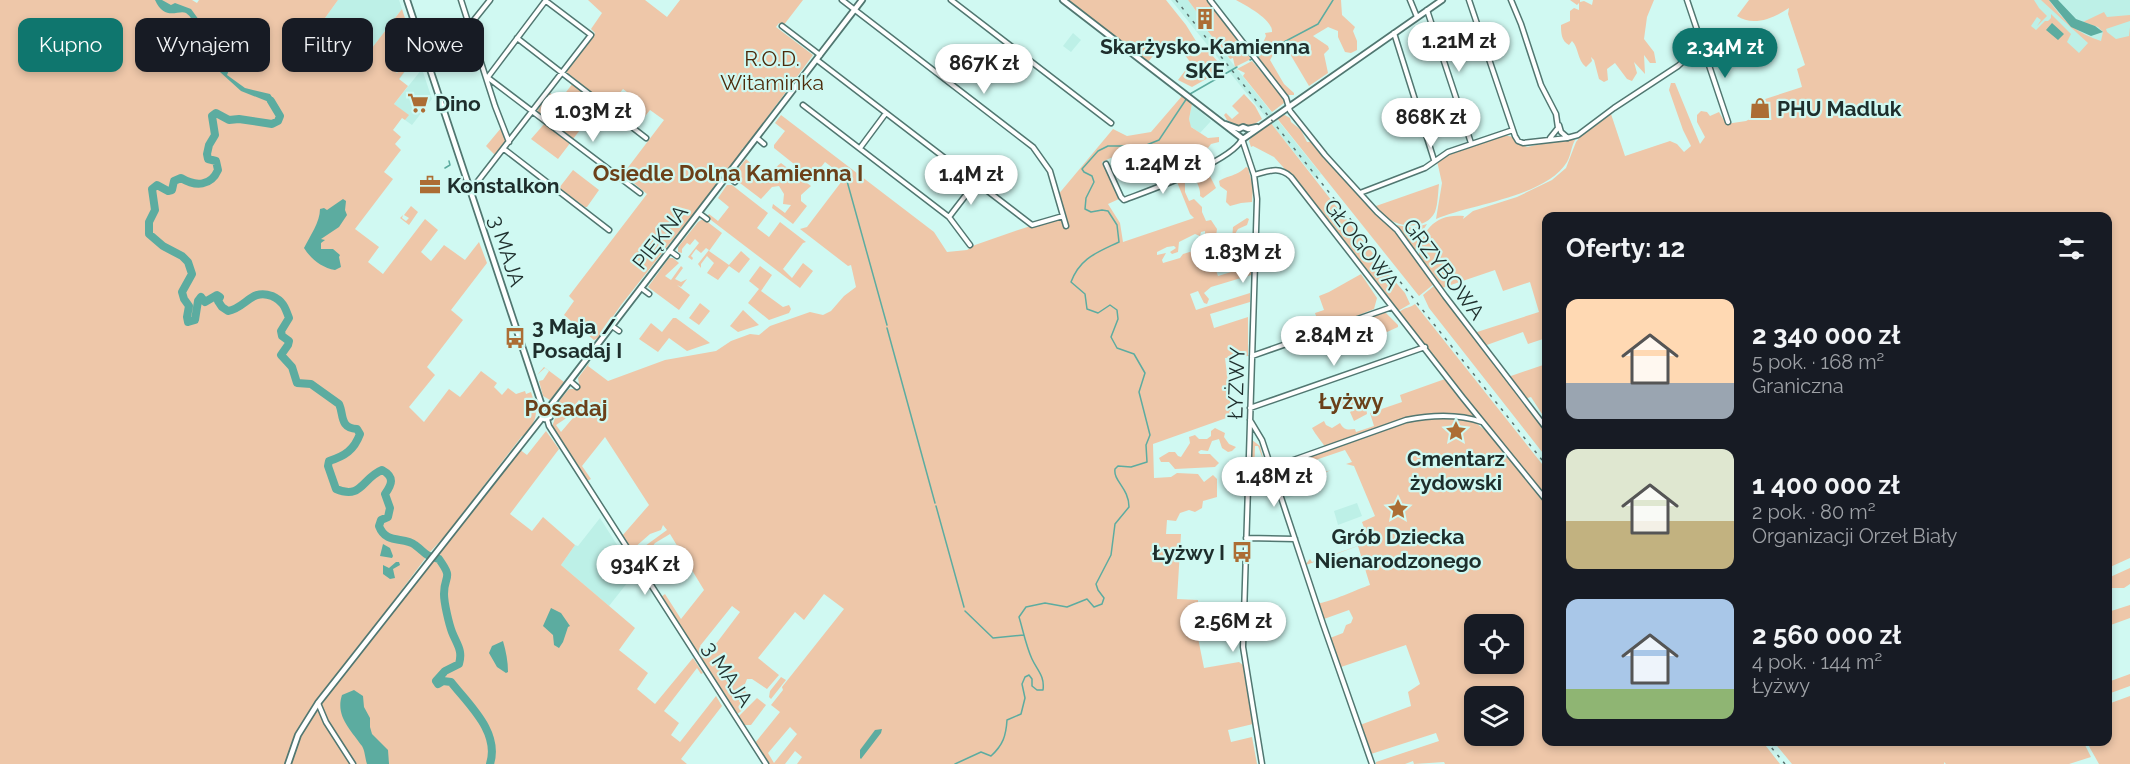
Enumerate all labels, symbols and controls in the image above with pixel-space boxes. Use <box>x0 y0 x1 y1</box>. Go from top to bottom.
building icon: Skarżysko-Kamienna SKE <box>1193 7 1217 31</box>
chip: Kupno <box>18 18 123 72</box>
chip: Wynajem <box>135 18 270 72</box>
chip: Filtry <box>282 18 373 72</box>
chip: Nowe <box>385 18 484 72</box>
pin: 1.21M zł <box>1397 22 1521 73</box>
pin: 2.34M zł <box>1663 28 1787 79</box>
text: 1.21M zł <box>1422 29 1496 53</box>
place label: Skarżysko-Kamienna SKE <box>1100 34 1310 83</box>
text: 2.34M zł <box>1686 35 1764 59</box>
pin: 867K zł <box>929 44 1039 95</box>
park label: R.O.D. Witaminka <box>720 46 824 95</box>
text: 867K zł <box>949 51 1019 75</box>
supermarket icon: Dino <box>406 91 430 115</box>
place label: Dino <box>435 91 481 116</box>
pin: 1.03M zł <box>531 92 655 143</box>
shop icon: PHU Madluk <box>1748 96 1772 120</box>
place label: PHU Madluk <box>1777 96 1902 121</box>
pin: 868K zł <box>1376 98 1486 149</box>
text: 1.03M zł <box>555 99 631 123</box>
text: 868K zł <box>1396 105 1466 129</box>
pin: 1.24M zł <box>1101 144 1225 195</box>
text: 1.24M zł <box>1125 151 1201 175</box>
pin: 1.4M zł <box>916 155 1026 206</box>
district label: Osiedle Dolna Kamienna I <box>593 160 863 186</box>
text: 1.4M zł <box>939 162 1003 186</box>
office icon: Konstalkon <box>418 173 442 197</box>
place label: Konstalkon <box>447 173 559 198</box>
street label: GŁOGOWA <box>1319 194 1405 294</box>
street label: PIĘKNA <box>627 200 693 274</box>
street label: 3 MAJA <box>484 212 530 290</box>
street label: GRZYBOWA <box>1398 214 1490 324</box>
icon: filters <box>2055 232 2088 265</box>
pin: 1.83M zł <box>1181 233 1305 284</box>
text: Oferty: 12 <box>1566 233 1685 263</box>
text: 1.83M zł <box>1205 240 1281 264</box>
place label: 3 Maja / Posadaj I <box>532 314 622 363</box>
pin: 2.84M zł <box>1272 316 1396 367</box>
text: 2 340 000 zł <box>1752 320 1900 350</box>
text: 2.84M zł <box>1295 323 1373 347</box>
icon: home <box>1614 323 1686 395</box>
bus stop icon: 3 Maja / Posadaj I <box>503 326 527 350</box>
street label: ŁYŻWY <box>1222 346 1250 420</box>
text: 5 pok. · 168 m² <box>1752 350 1884 374</box>
text: Graniczna <box>1752 374 1844 398</box>
district label: Łyżwy <box>1317 388 1384 414</box>
district label: Posadaj <box>525 395 607 421</box>
place icon: Cmentarz żydowski <box>1444 419 1468 443</box>
place label: Cmentarz żydowski <box>1407 446 1505 495</box>
pin: 1.48M zł <box>1212 457 1336 508</box>
text: 1.48M zł <box>1236 464 1312 488</box>
text: 1 400 000 zł <box>1752 470 1900 500</box>
icon: home <box>1614 473 1686 545</box>
place icon: Grób Dziecka Nienarodzonego <box>1386 497 1410 521</box>
text: 2 pok. · 80 m² <box>1752 500 1875 524</box>
place label: Grób Dziecka Nienarodzonego <box>1314 524 1482 573</box>
text: Organizacji Orzeł Biały <box>1752 524 1957 548</box>
place label: Łyżwy I <box>1151 540 1225 565</box>
bus stop icon: Łyżwy I <box>1230 540 1254 564</box>
pin: 934K zł <box>590 545 700 596</box>
text: 934K zł <box>610 552 680 576</box>
pin: 2.56M zł <box>1171 602 1295 653</box>
text: 2.56M zł <box>1194 609 1272 633</box>
map controls <box>1464 614 1524 746</box>
button: locate <box>1464 614 1524 674</box>
text: 2 560 000 zł <box>1752 620 1901 650</box>
icon: home <box>1614 623 1686 695</box>
street label: 3 MAJA <box>698 637 758 711</box>
text: 4 pok. · 144 m² <box>1752 650 1882 674</box>
text: Łyżwy <box>1752 674 1810 698</box>
button: layers <box>1464 686 1524 746</box>

